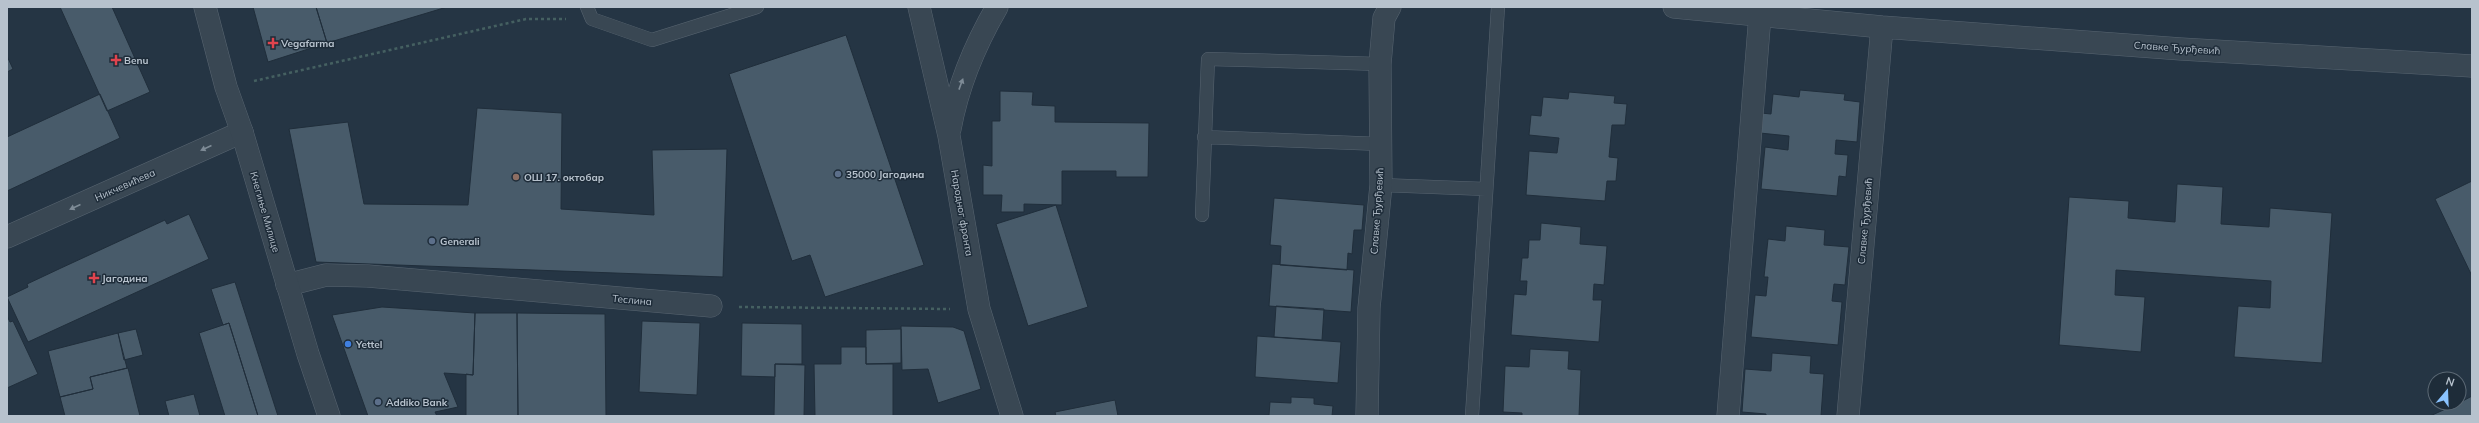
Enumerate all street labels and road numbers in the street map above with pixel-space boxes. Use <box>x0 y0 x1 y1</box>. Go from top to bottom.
street label: Славке Ђурђевић <box>2133 38 2221 58</box>
street label: Никчевићева <box>93 166 157 204</box>
street label: Славке Ђурђевић <box>1367 167 1387 255</box>
street label: Народног фронта <box>948 169 976 257</box>
street label: Кнегиње Милице <box>247 170 283 254</box>
street label: Славке Ђурђевић <box>1855 177 1875 265</box>
street label: Теслина <box>612 292 652 308</box>

